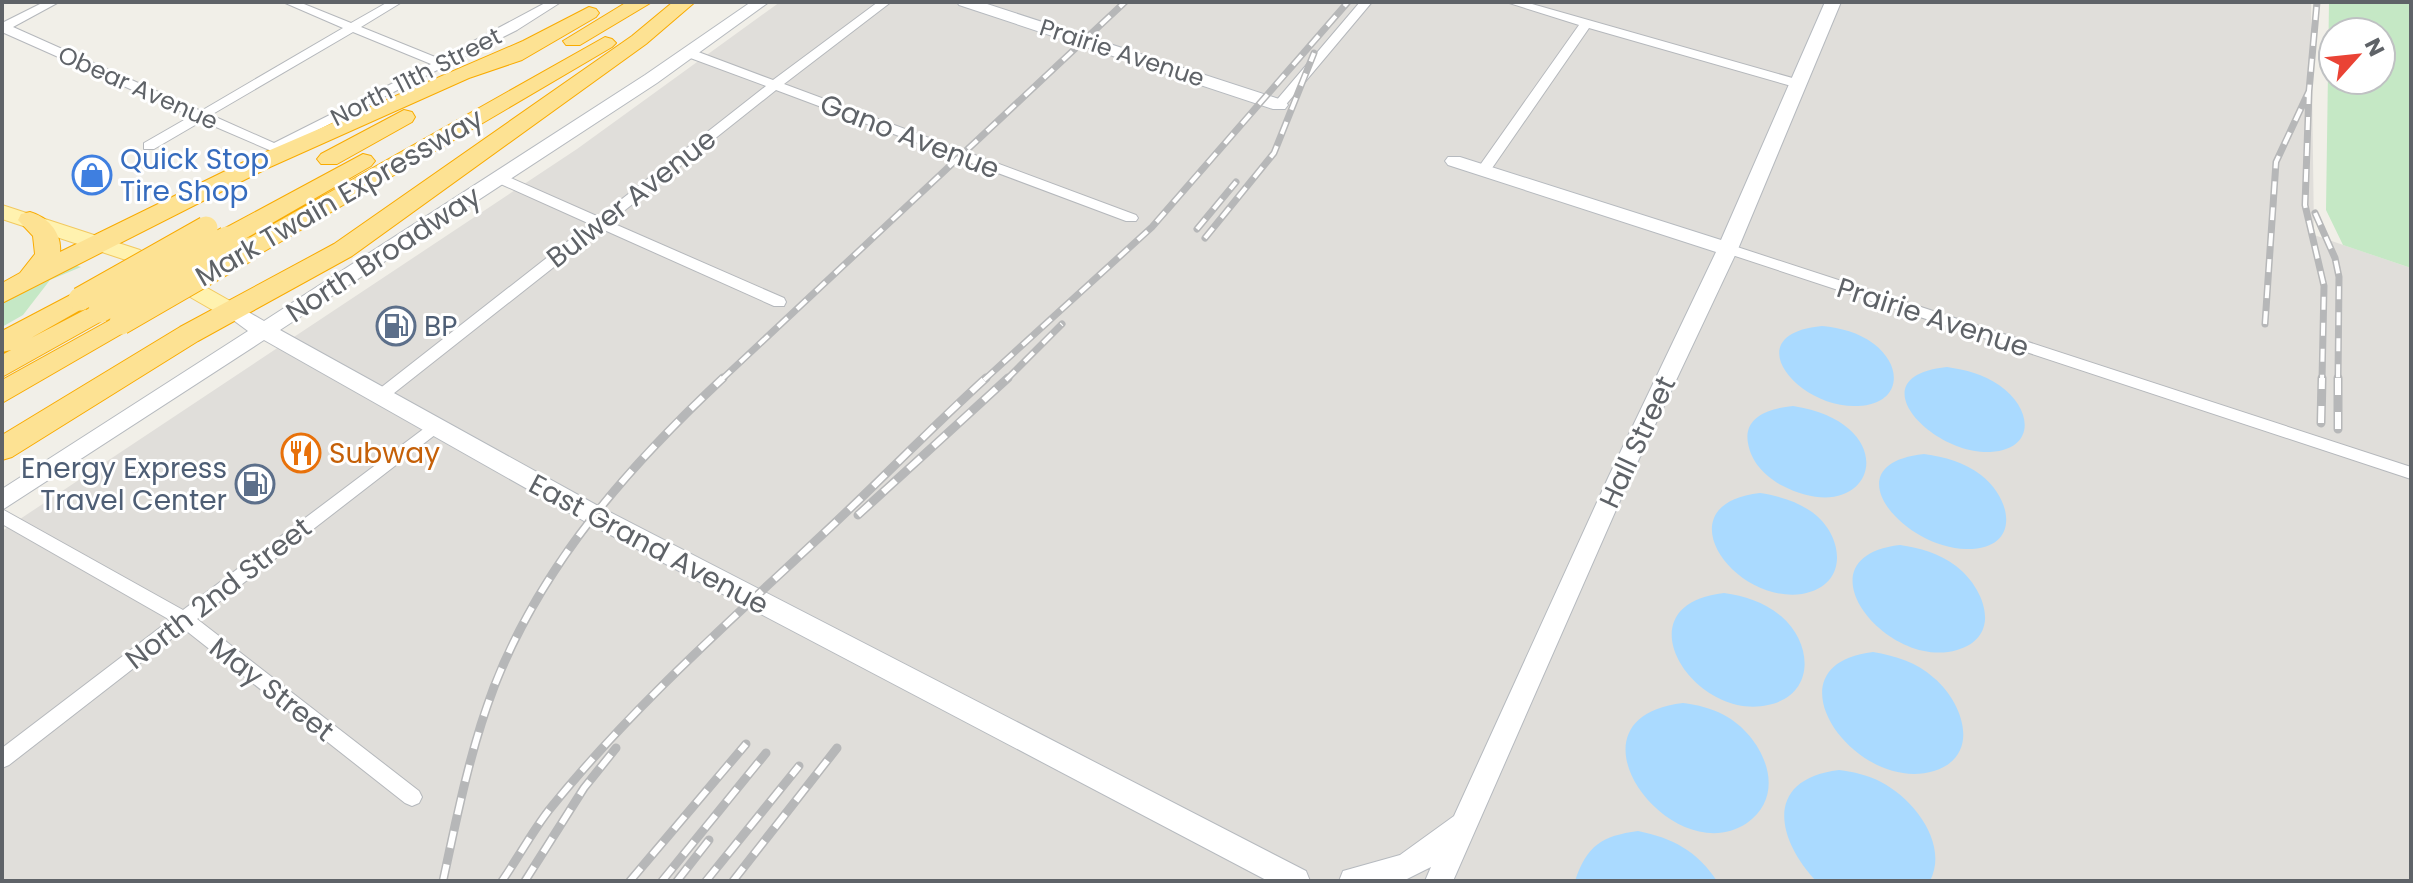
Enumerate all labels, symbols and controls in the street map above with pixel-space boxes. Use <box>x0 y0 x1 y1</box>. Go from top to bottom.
street label: Prairie Avenue <box>1036 10 1209 95</box>
north arrow <box>2317 16 2397 96</box>
street label: North 11th Street <box>325 19 507 134</box>
text: N <box>2357 33 2392 62</box>
street label: Obear Avenue <box>53 38 223 138</box>
street label: Gano Avenue <box>815 84 1005 189</box>
street label: Mark Twain Expressway <box>188 99 490 296</box>
street label: Bulwer Avenue <box>538 120 724 277</box>
place label: Quick Stop Tire Shop <box>120 140 269 211</box>
shop icon: Quick Stop Tire Shop <box>71 154 113 196</box>
street label: North Broadway <box>278 177 488 332</box>
street label: Prairie Avenue <box>1832 268 2034 367</box>
fuel station icon: BP <box>375 305 417 347</box>
place label: BP <box>424 307 457 346</box>
street label: Hall Street <box>1590 370 1685 515</box>
restaurant icon: Subway <box>280 432 322 474</box>
place label: Subway <box>329 434 440 473</box>
place label: Energy Express Travel Center <box>21 449 227 520</box>
fuel station icon: Energy Express Travel Center <box>234 463 276 505</box>
street label: East Grand Avenue <box>522 465 775 624</box>
street label: North 2nd Street <box>117 508 319 678</box>
street label: May Street <box>201 628 342 750</box>

